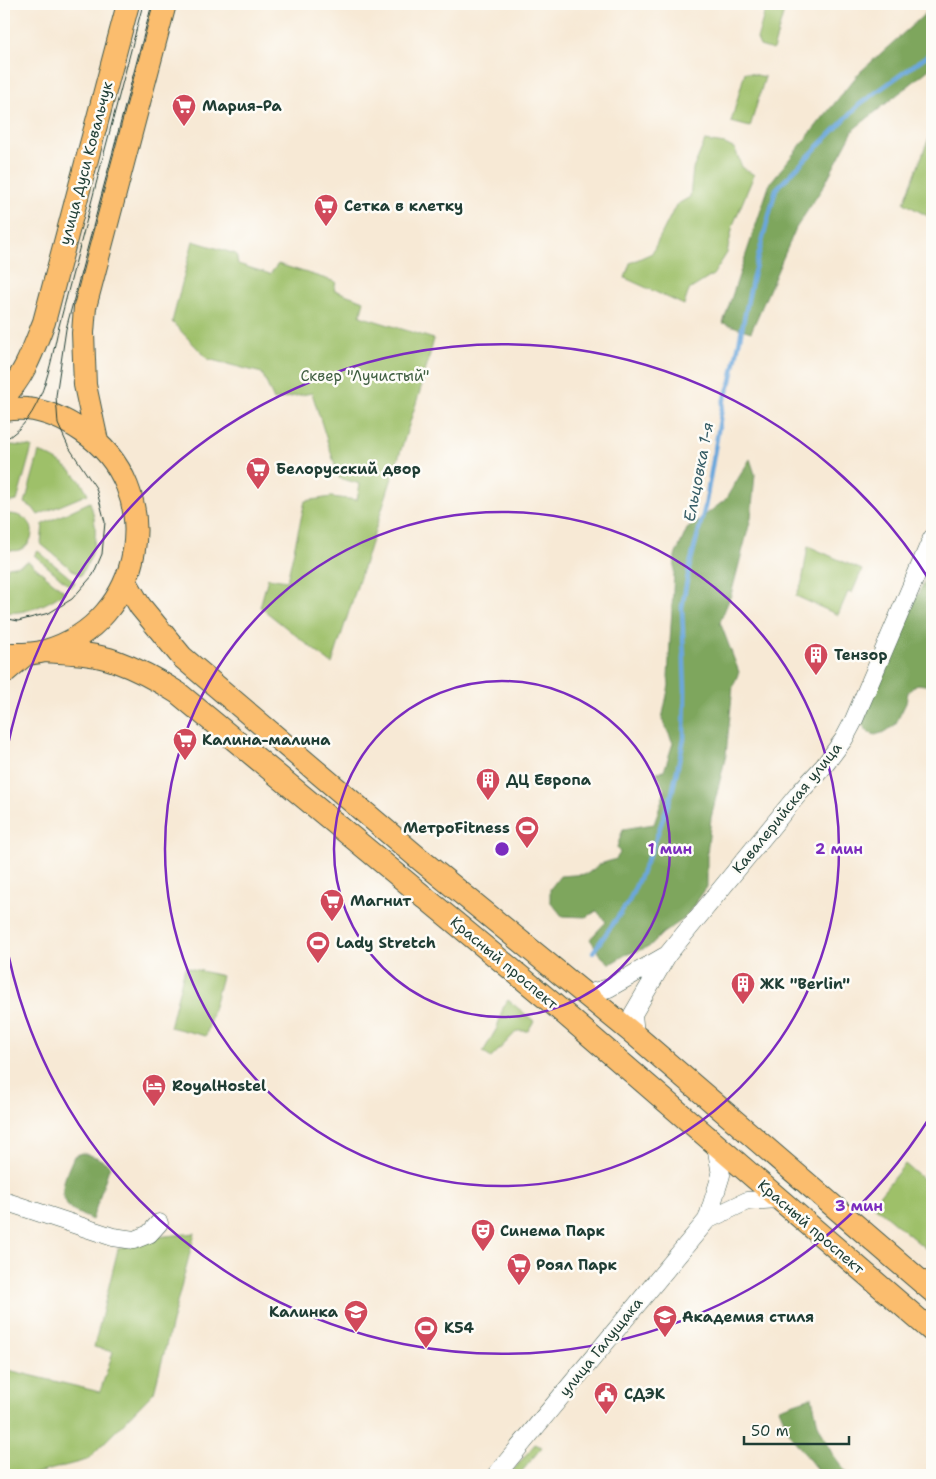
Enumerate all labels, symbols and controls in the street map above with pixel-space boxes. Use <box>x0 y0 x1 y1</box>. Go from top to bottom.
street label: улица Дуси Ковальчук <box>55 79 117 247</box>
supermarket icon: Мария-Ра <box>171 93 197 127</box>
place label: Мария-Ра <box>202 96 282 116</box>
supermarket icon: Сетка в клетку <box>313 193 339 227</box>
place label: Сетка в клетку <box>344 196 463 216</box>
park label: Сквер "Лучистый" <box>300 366 430 386</box>
water label: Ельцовка 1-я <box>679 420 718 524</box>
supermarket icon: Белорусский двор <box>245 456 271 490</box>
place label: Белорусский двор <box>276 459 421 479</box>
building icon: Тензор <box>803 642 829 676</box>
place label: Тензор <box>834 645 887 665</box>
supermarket icon: Калина-малина <box>172 727 198 761</box>
place label: Калина-малина <box>202 730 331 750</box>
street label: Кавалерийская улица <box>728 738 847 878</box>
building icon: ДЦ Европа <box>475 767 501 801</box>
place label: ДЦ Европа <box>506 770 592 790</box>
sports icon: МетроFitness <box>514 815 540 849</box>
place label: МетроFitness <box>403 818 510 838</box>
text: 1 мин <box>648 839 692 859</box>
text: 2 мин <box>815 839 863 859</box>
centre of rings <box>493 840 511 858</box>
supermarket icon: Магнит <box>319 888 345 922</box>
place label: Магнит <box>350 891 411 911</box>
street label: Красный проспект <box>446 912 562 1014</box>
sports icon: Lady Stretch <box>305 930 331 964</box>
place label: Lady Stretch <box>336 933 436 953</box>
building icon: ЖК "Berlin" <box>730 971 756 1005</box>
place label: ЖК "Berlin" <box>760 974 850 994</box>
hotel icon: RoyalHostel <box>141 1073 167 1107</box>
place label: RoyalHostel <box>172 1076 266 1096</box>
street label: Красный проспект <box>754 1175 869 1279</box>
text: 3 мин <box>835 1196 883 1216</box>
theatre icon: Синема Парк <box>470 1218 496 1252</box>
place label: Синема Парк <box>500 1221 605 1241</box>
supermarket icon: Роял Парк <box>506 1252 532 1286</box>
place label: Роял Парк <box>536 1255 618 1275</box>
street label: улица Галущака <box>555 1293 648 1401</box>
school or university icon: Калинка <box>343 1299 369 1333</box>
place label: Калинка <box>269 1302 339 1322</box>
school or university icon: Академия стиля <box>652 1304 678 1338</box>
place label: Академия стиля <box>682 1307 814 1327</box>
sports icon: К54 <box>413 1315 439 1349</box>
place label: К54 <box>444 1318 475 1338</box>
public building icon: СДЭК <box>593 1381 619 1415</box>
place label: СДЭК <box>624 1384 666 1404</box>
scale bar <box>744 1414 848 1446</box>
text: 50 m <box>751 1421 789 1441</box>

